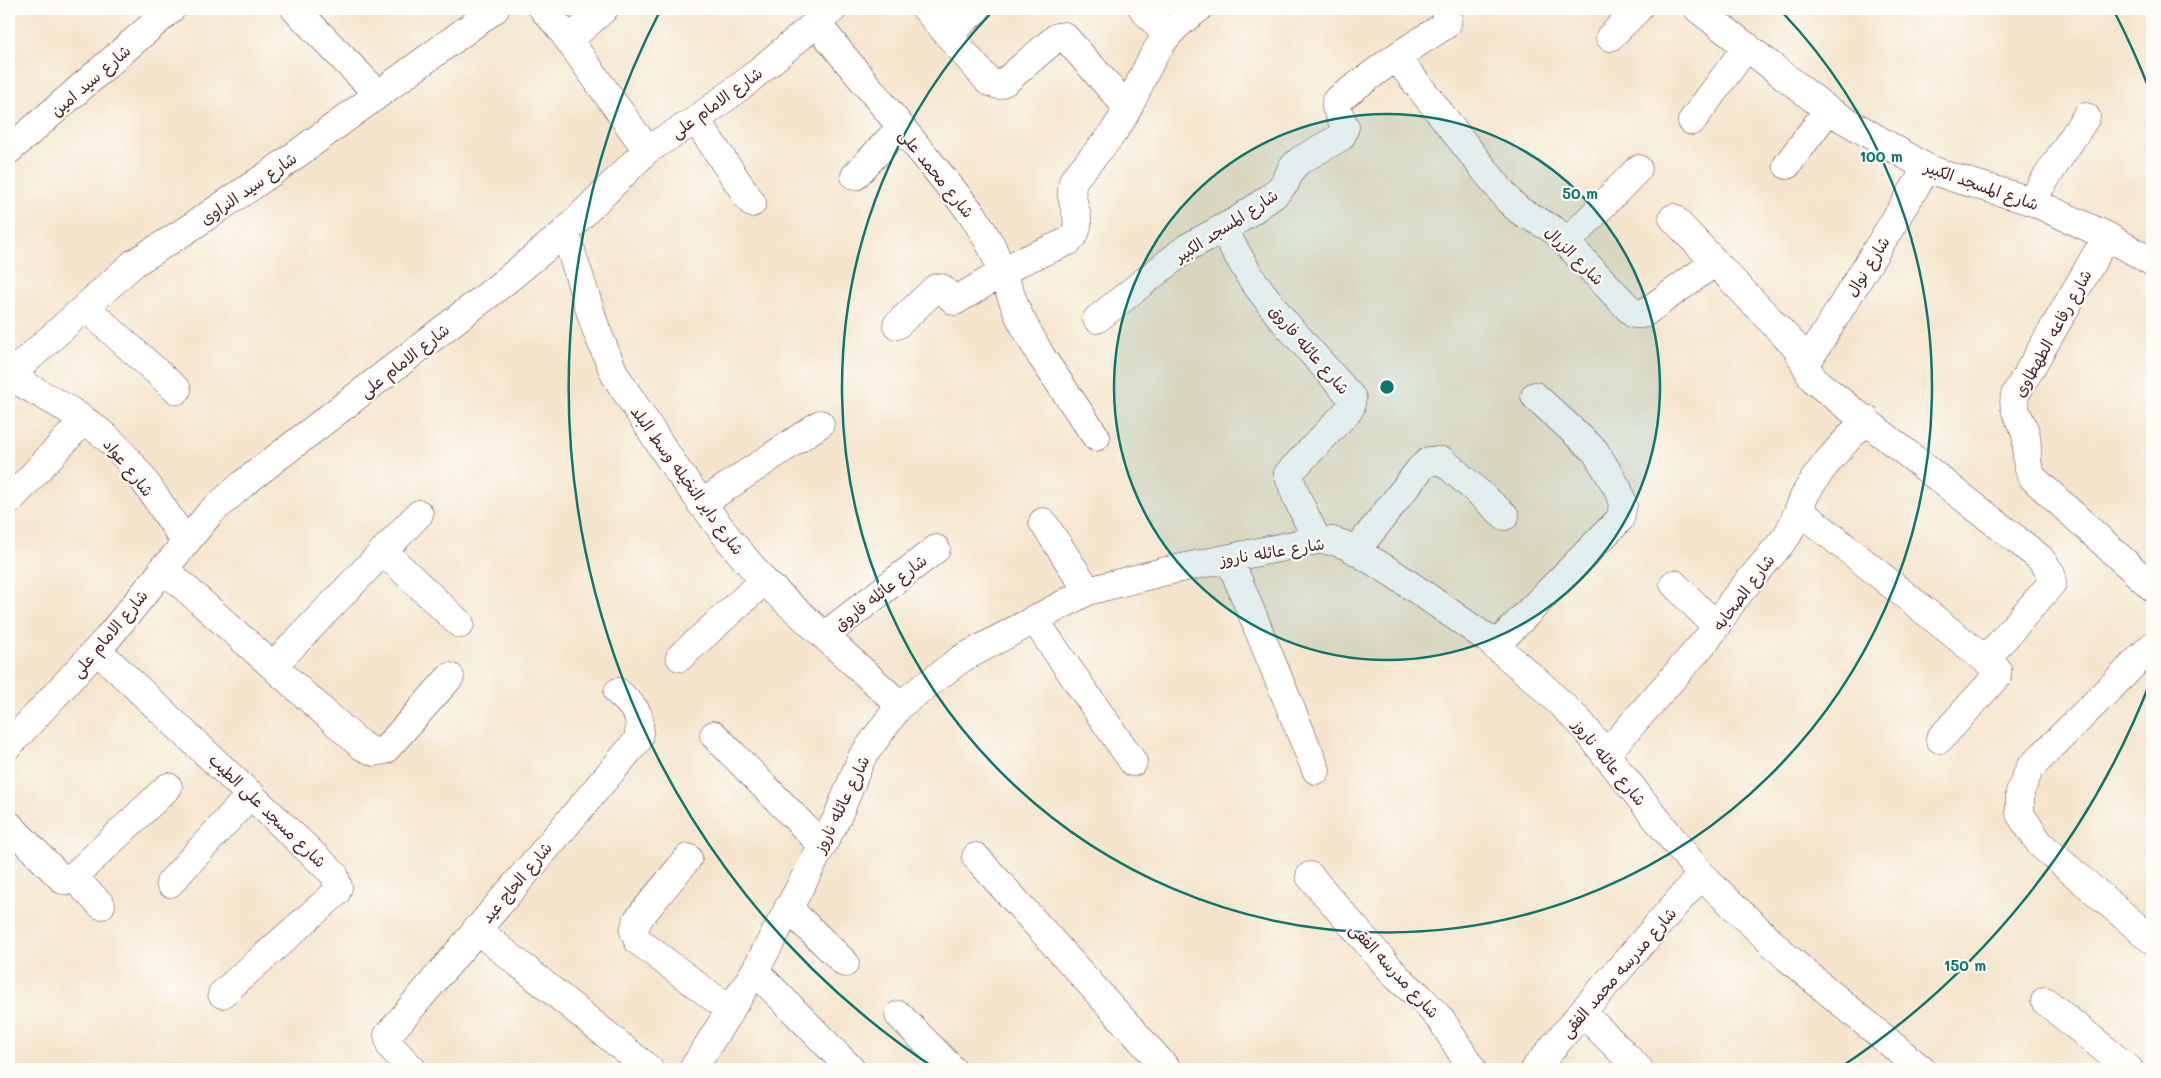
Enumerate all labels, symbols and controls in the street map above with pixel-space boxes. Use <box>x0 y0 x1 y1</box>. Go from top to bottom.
street label: شارع سيد امين <box>46 39 136 122</box>
street label: شارع الامام على <box>666 62 768 145</box>
street label: شارع محمد على <box>893 124 979 223</box>
text: 100 m <box>1859 146 1903 166</box>
street label: شارع سيد النراوى <box>196 147 302 231</box>
street label: شارع المسجد الكبير <box>1920 155 2042 216</box>
text: 50 m <box>1562 183 1598 203</box>
street label: شارع المسجد الكبير <box>1169 184 1283 269</box>
street label: شارع الزرال <box>1540 221 1609 290</box>
street label: شارع نوال <box>1840 232 1895 301</box>
street label: شارع رفاعه الطهطاوى <box>2008 266 2098 401</box>
street label: شارع عائله فاروق <box>1264 300 1355 400</box>
street label: شارع الامام على <box>355 318 455 404</box>
centre of rings <box>1378 378 1396 396</box>
street label: شارع داير النخيله وسط البلد <box>625 401 749 560</box>
street label: شارع عواد <box>98 434 159 502</box>
street label: شارع عائله ناروز <box>1216 532 1326 572</box>
street label: شارع عائله فاروق <box>829 549 932 636</box>
street label: شارع الصحابه <box>1707 550 1780 636</box>
street label: شارع الامام على <box>66 585 154 683</box>
street label: شارع عائله ناروز <box>1566 713 1651 811</box>
street label: شارع مسجد على الطيب <box>204 749 331 873</box>
street label: شارع عائله ناروز <box>808 752 875 859</box>
street label: شارع الحاج عيد <box>476 837 558 928</box>
street label: شارع مدرسه محمد الفقى <box>1556 902 1682 1043</box>
street label: شارع مدرسه الفقى <box>1344 918 1444 1023</box>
text: 150 m <box>1944 955 1986 975</box>

